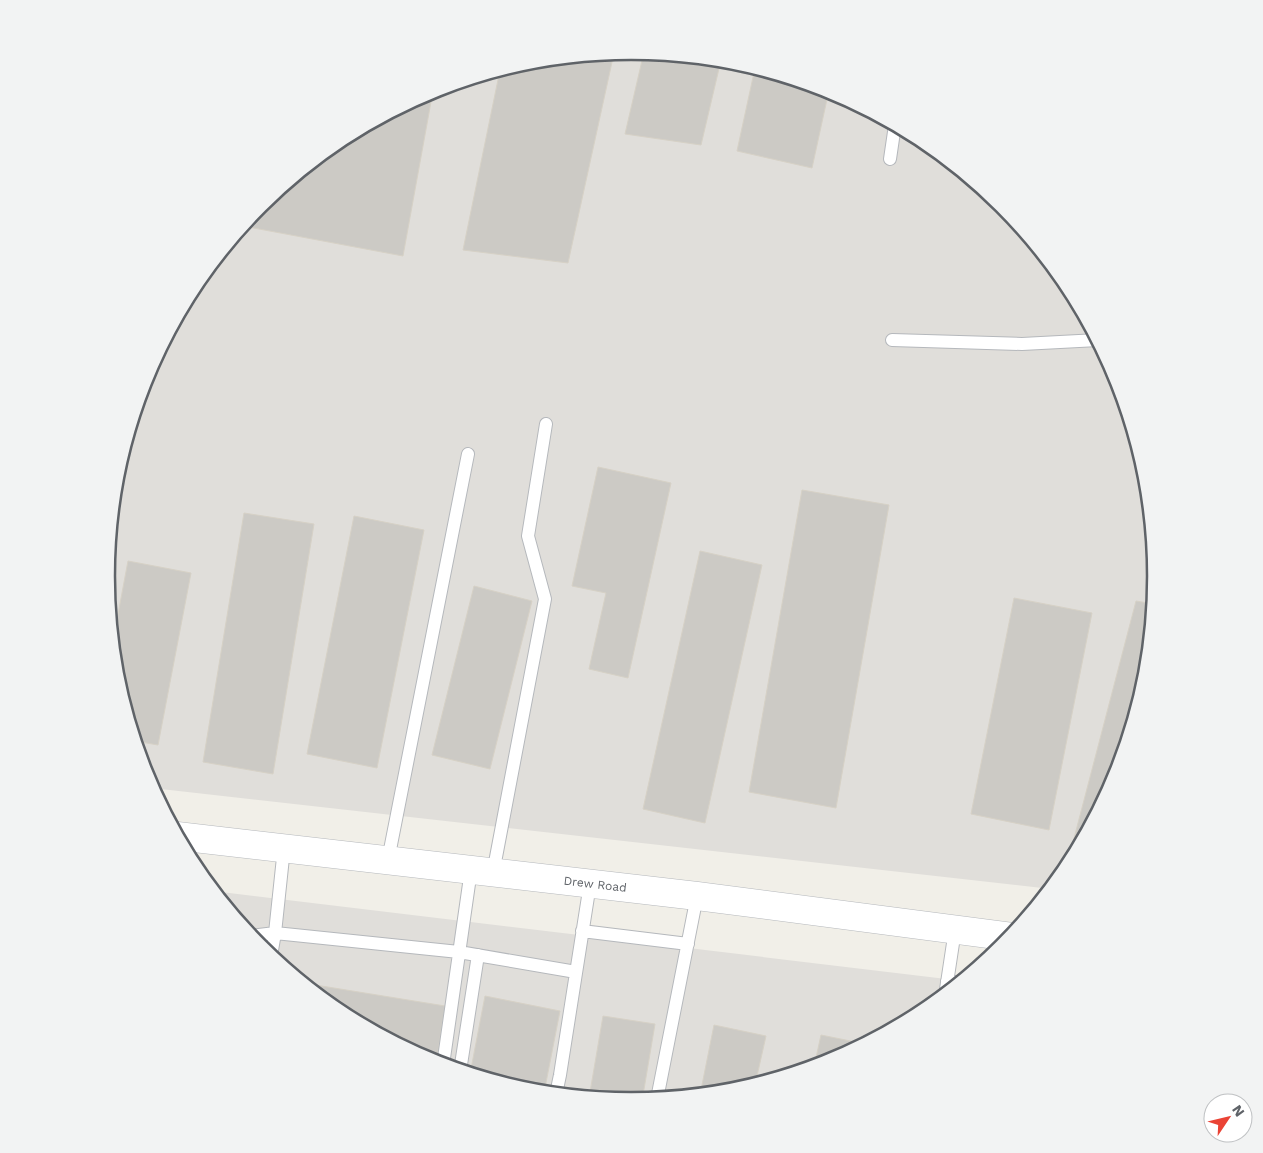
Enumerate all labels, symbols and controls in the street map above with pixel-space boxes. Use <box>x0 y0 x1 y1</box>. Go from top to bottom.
street label: Drew Road <box>563 874 627 895</box>
north arrow <box>1203 1093 1253 1143</box>
text: N <box>1229 1102 1248 1119</box>

